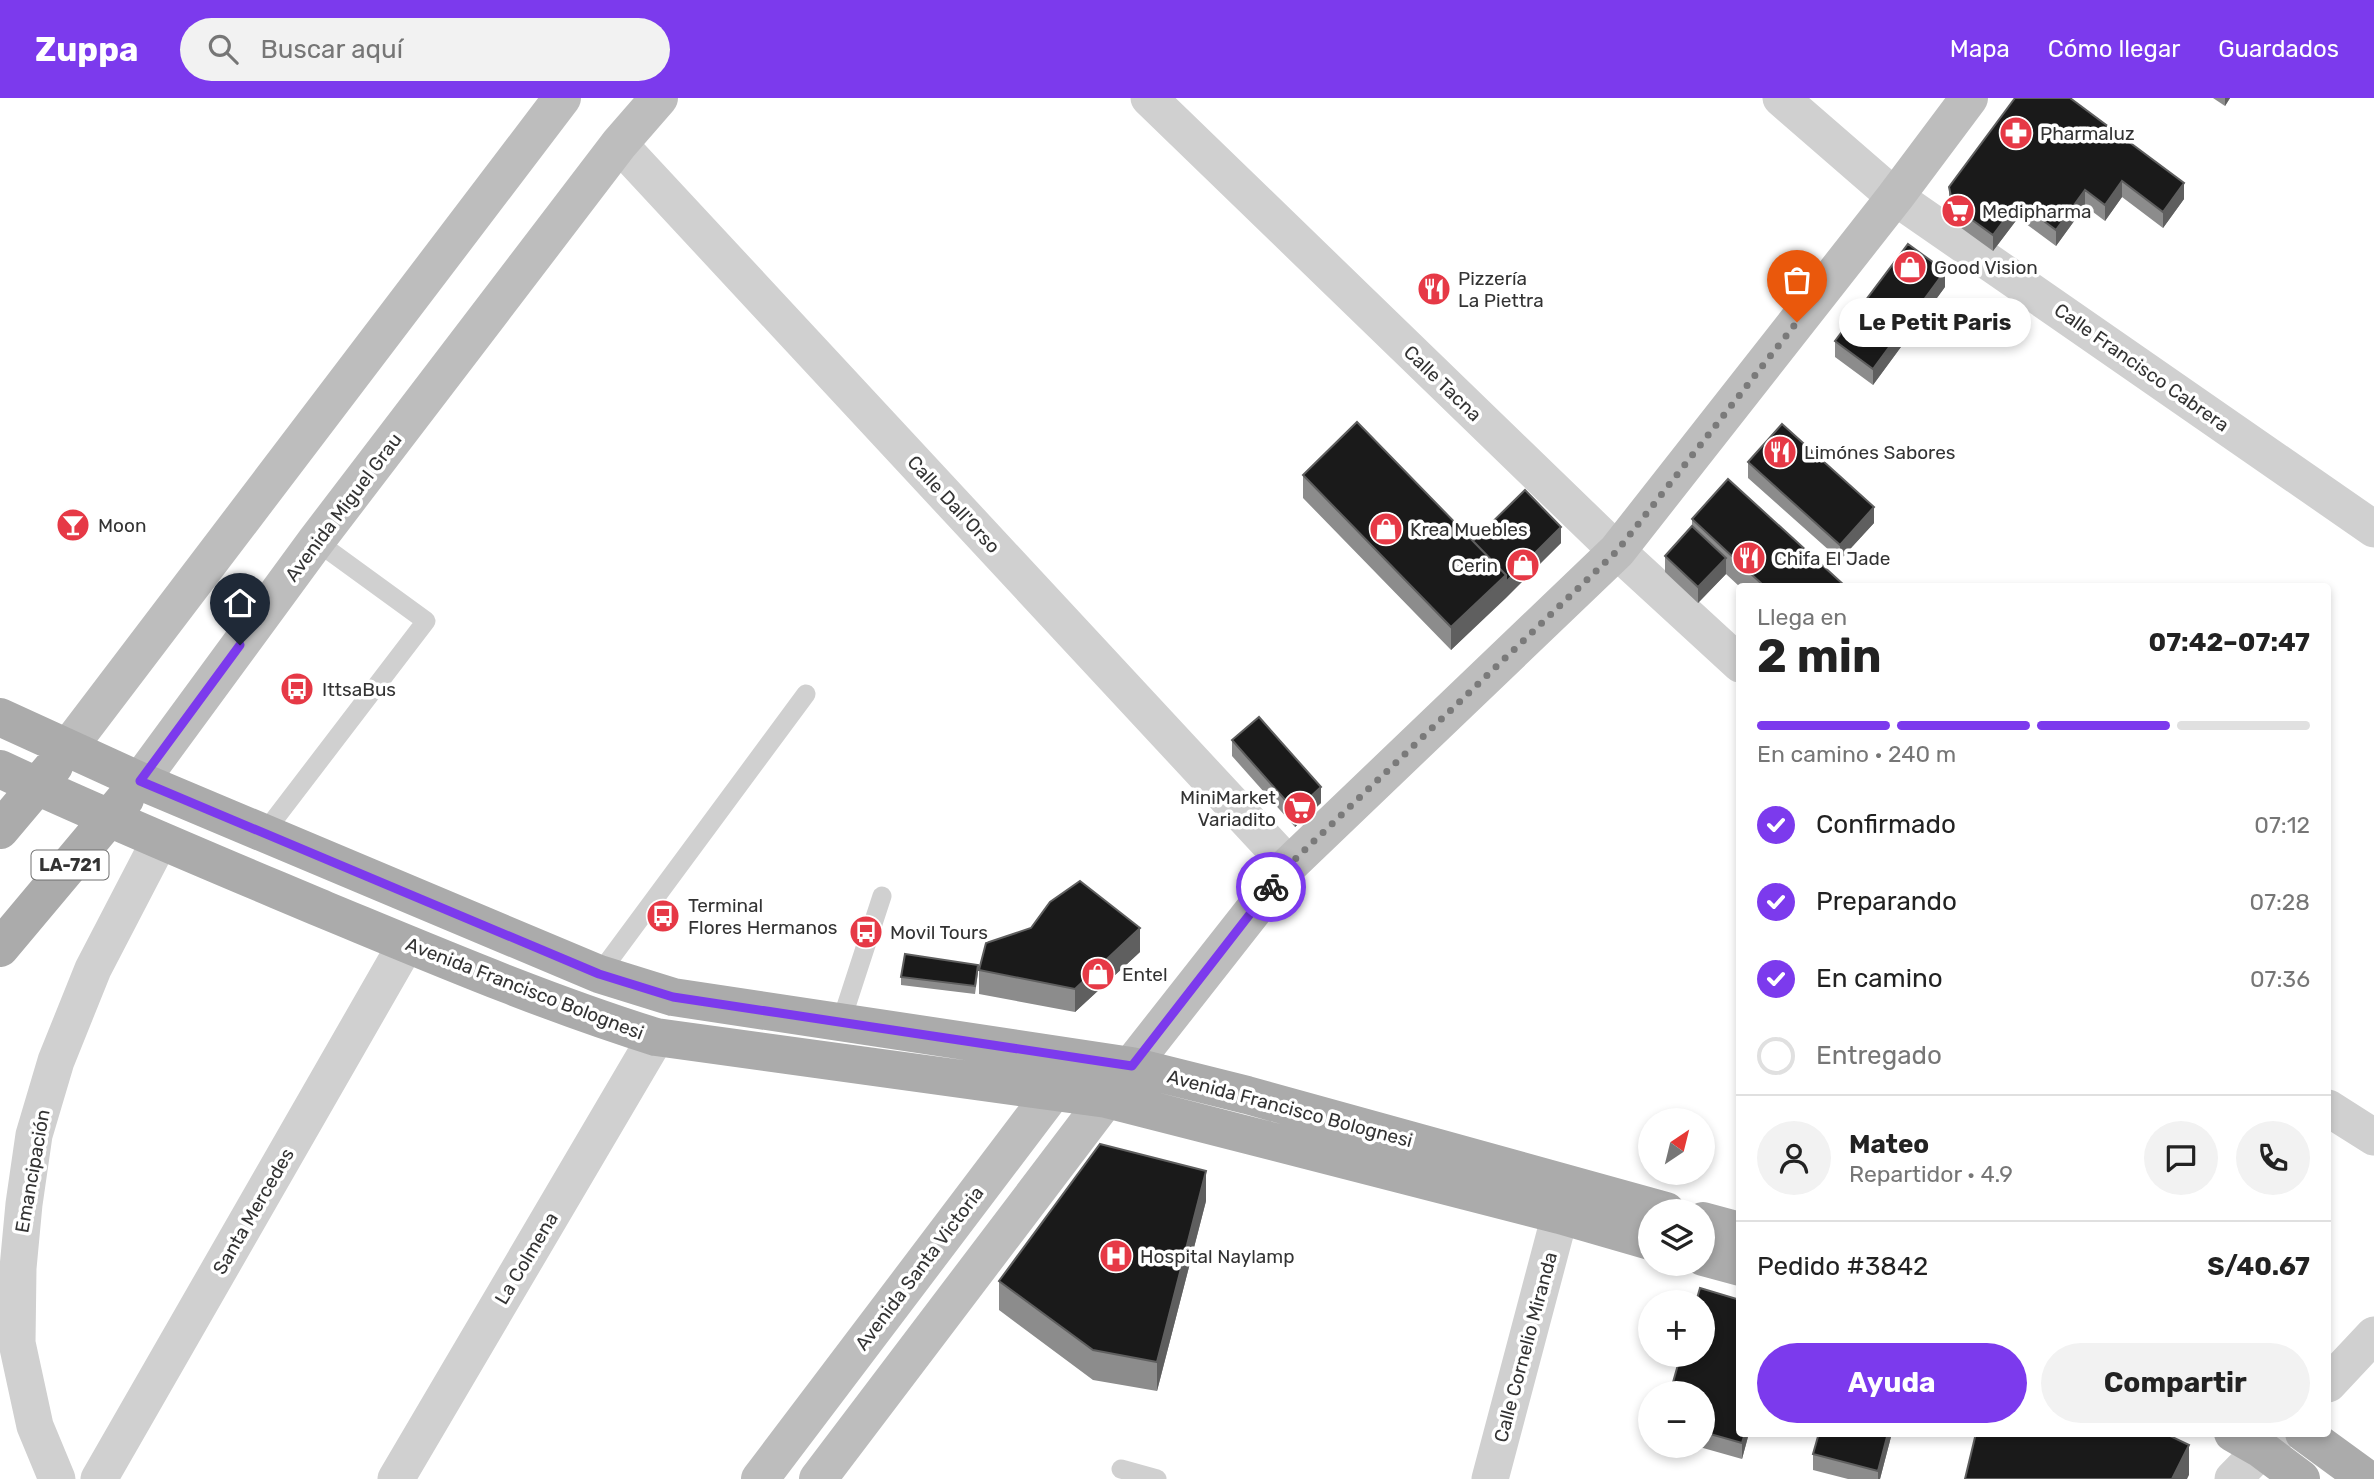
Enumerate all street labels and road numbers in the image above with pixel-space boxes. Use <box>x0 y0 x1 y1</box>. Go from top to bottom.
street label: Calle Francisco Cabrera <box>2050 298 2234 437</box>
street label: Calle Tacna <box>1399 341 1486 426</box>
street label: Avenida Miguel Grau <box>280 429 407 586</box>
street label: Calle Dall'Orso <box>902 451 1005 558</box>
road number: LA-721 <box>32 850 108 880</box>
street label: Avenida Francisco Bolognesi <box>403 932 647 1045</box>
street label: Avenida Francisco Bolognesi <box>1165 1065 1415 1152</box>
street label: Emancipación <box>10 1108 55 1235</box>
street label: Santa Mercedes <box>208 1144 299 1278</box>
street label: Avenida Santa Victoria <box>850 1182 989 1355</box>
street label: La Colmena <box>490 1208 563 1309</box>
street label: Calle Cornelio Miranda <box>1489 1250 1562 1445</box>

